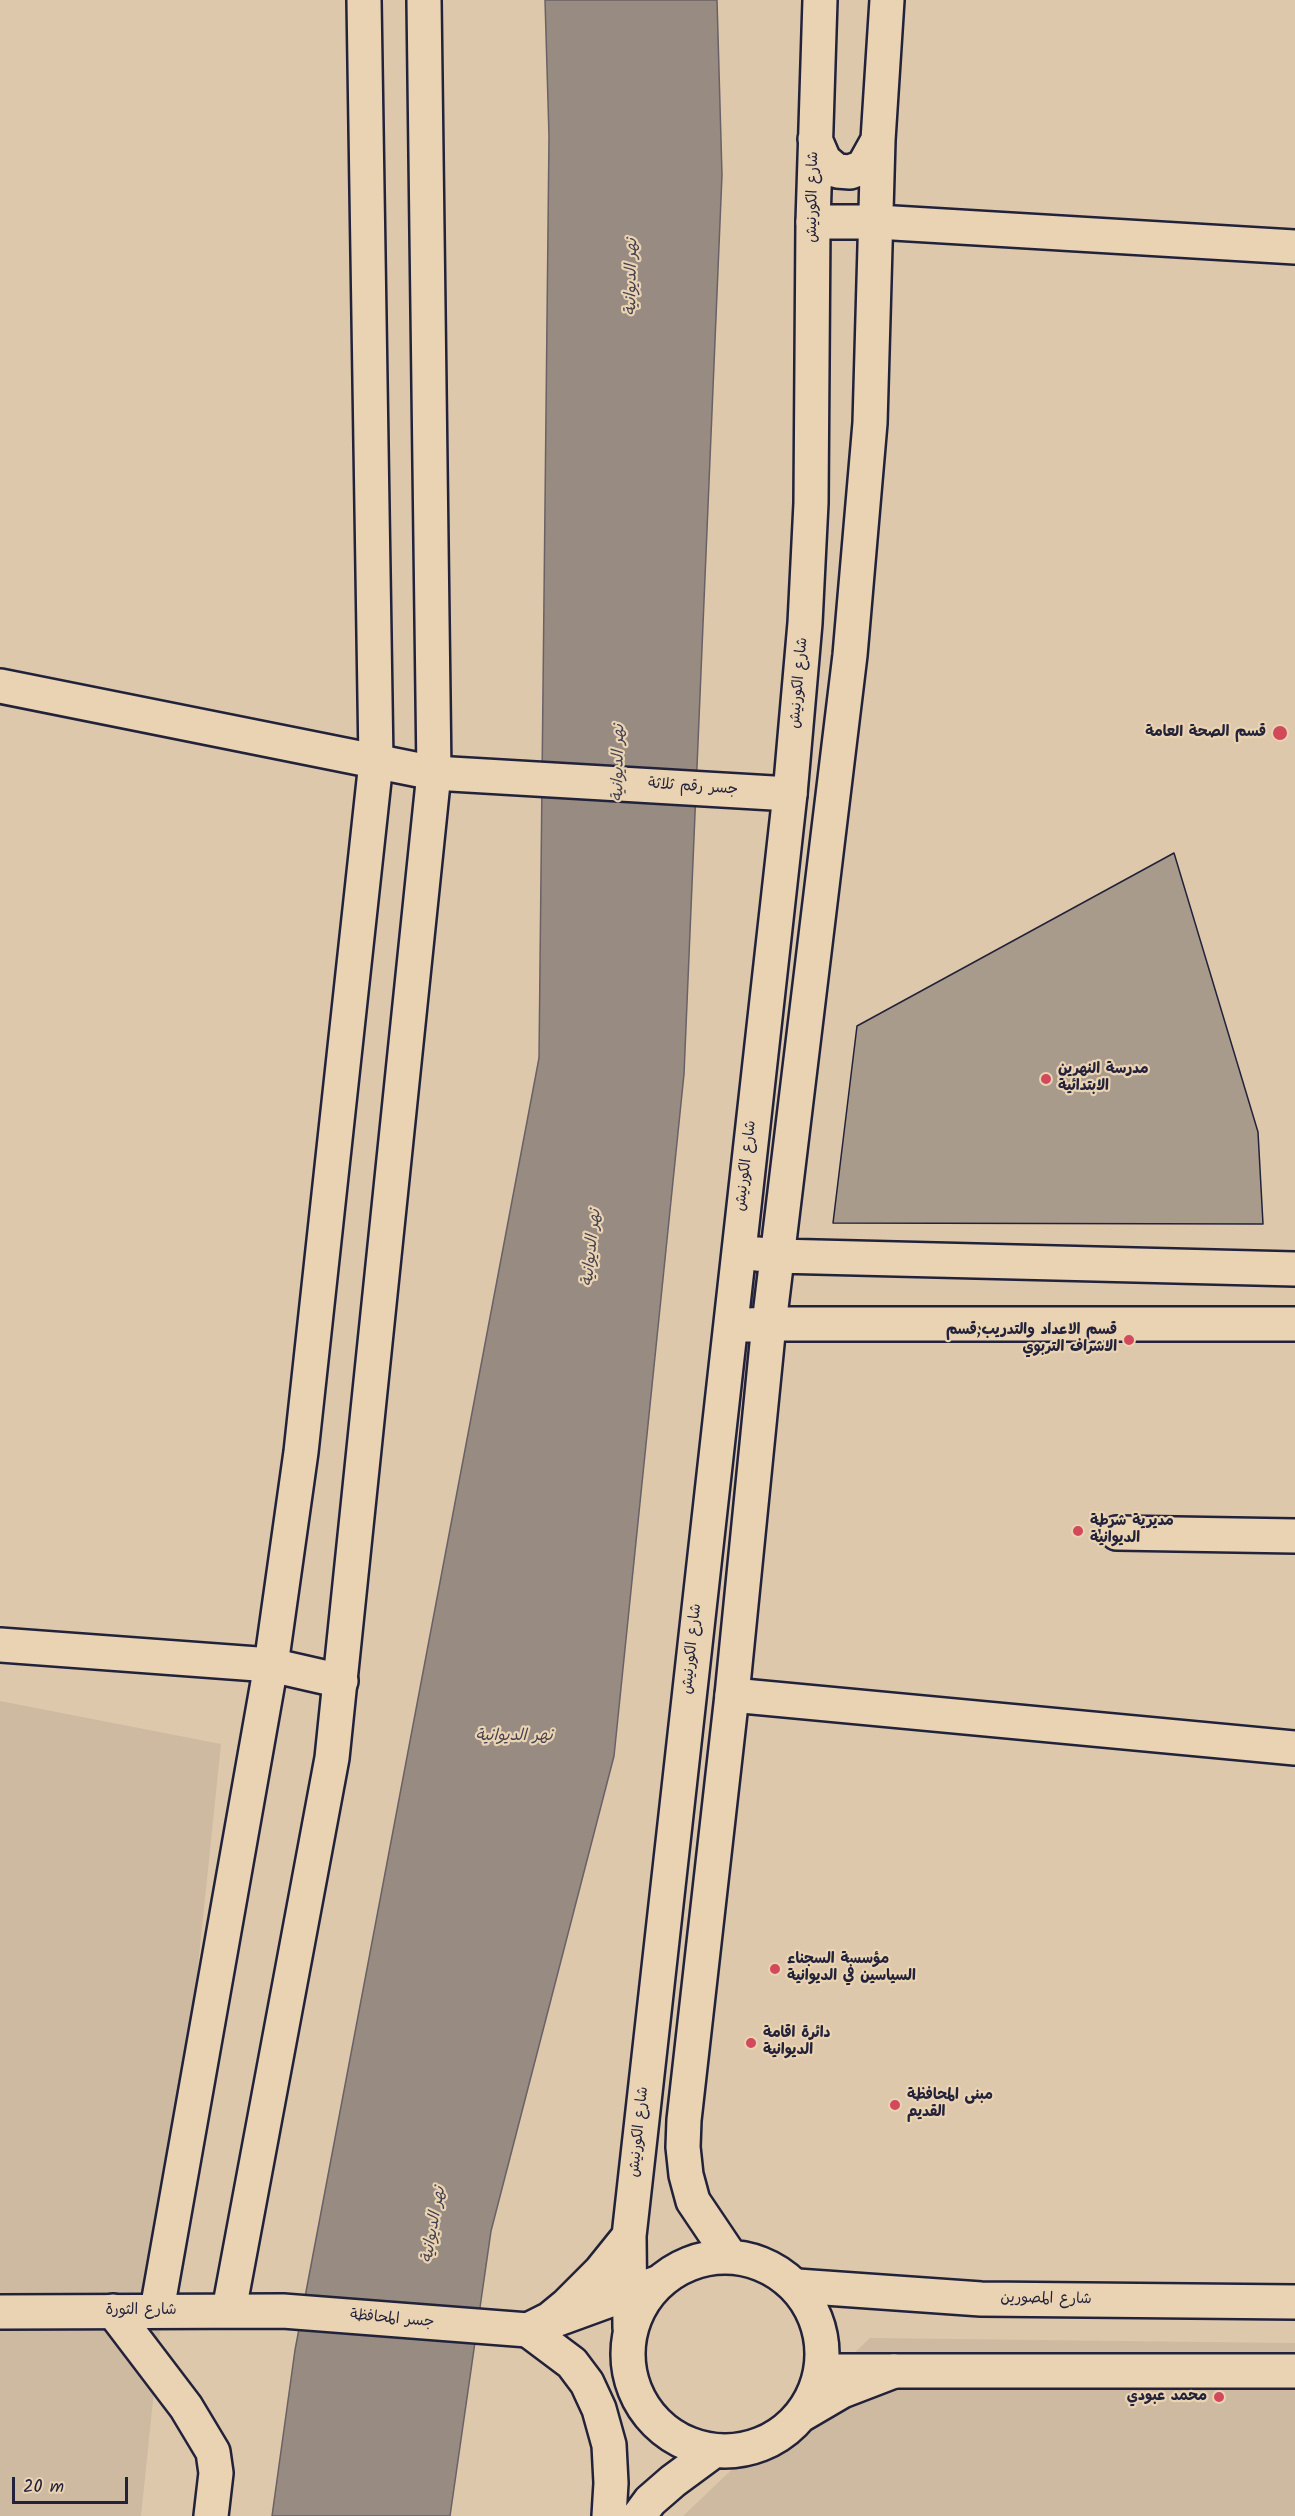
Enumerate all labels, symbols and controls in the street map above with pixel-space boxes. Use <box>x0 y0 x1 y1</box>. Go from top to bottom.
street label: شارع الكورنيش <box>804 151 824 243</box>
water label: نهر الديوانية <box>623 238 643 316</box>
street label: شارع الكورنيش <box>787 637 813 729</box>
water label: نهر الديوانية <box>610 724 630 802</box>
place label: قسم الصحة العامة <box>1145 724 1266 742</box>
marker: قسم الصحة العامة <box>1271 724 1289 742</box>
street label: جسر رقم ثلاثة <box>647 776 739 800</box>
place label: مدرسة النهرين الابتدائية <box>1058 1061 1149 1096</box>
marker: مدرسة النهرين الابتدائية <box>1039 1072 1053 1086</box>
street label: شارع الكورنيش <box>733 1120 761 1212</box>
water label: نهر الديوانية <box>579 1209 607 1287</box>
place label: قسم الاعداد والتدريب;قسم الاشراف التربوي <box>946 1322 1117 1357</box>
marker: قسم الاعداد والتدريب;قسم الاشراف التربوي <box>1122 1333 1136 1347</box>
place label: مديرية شرطة الديوانية <box>1090 1513 1174 1548</box>
marker: مديرية شرطة الديوانية <box>1071 1524 1085 1538</box>
street label: شارع الكورنيش <box>679 1603 707 1695</box>
water label: نهر الديوانية <box>475 1727 553 1747</box>
place label: مؤسسة السجناء السياسين في الديوانية <box>787 1951 916 1986</box>
marker: مؤسسة السجناء السياسين في الديوانية <box>768 1962 782 1976</box>
place label: دائرة اقامة الديوانية <box>763 2025 830 2060</box>
marker: دائرة اقامة الديوانية <box>744 2036 758 2050</box>
street label: شارع الكورنيش <box>626 2086 654 2178</box>
place label: مبنى المحافظة القديم <box>907 2087 993 2122</box>
marker: مبنى المحافظة القديم <box>888 2098 902 2112</box>
water label: نهر الديوانية <box>419 2185 451 2265</box>
street label: شارع المصورين <box>1000 2290 1092 2310</box>
street label: شارع الثورة <box>105 2302 177 2320</box>
street label: جسر المحافظة <box>349 2307 435 2333</box>
place label: محمد عبودي <box>1127 2388 1207 2406</box>
marker: محمد عبودي <box>1212 2390 1226 2404</box>
scale bar <box>15 2465 130 2503</box>
text: 20 m <box>23 2473 64 2502</box>

